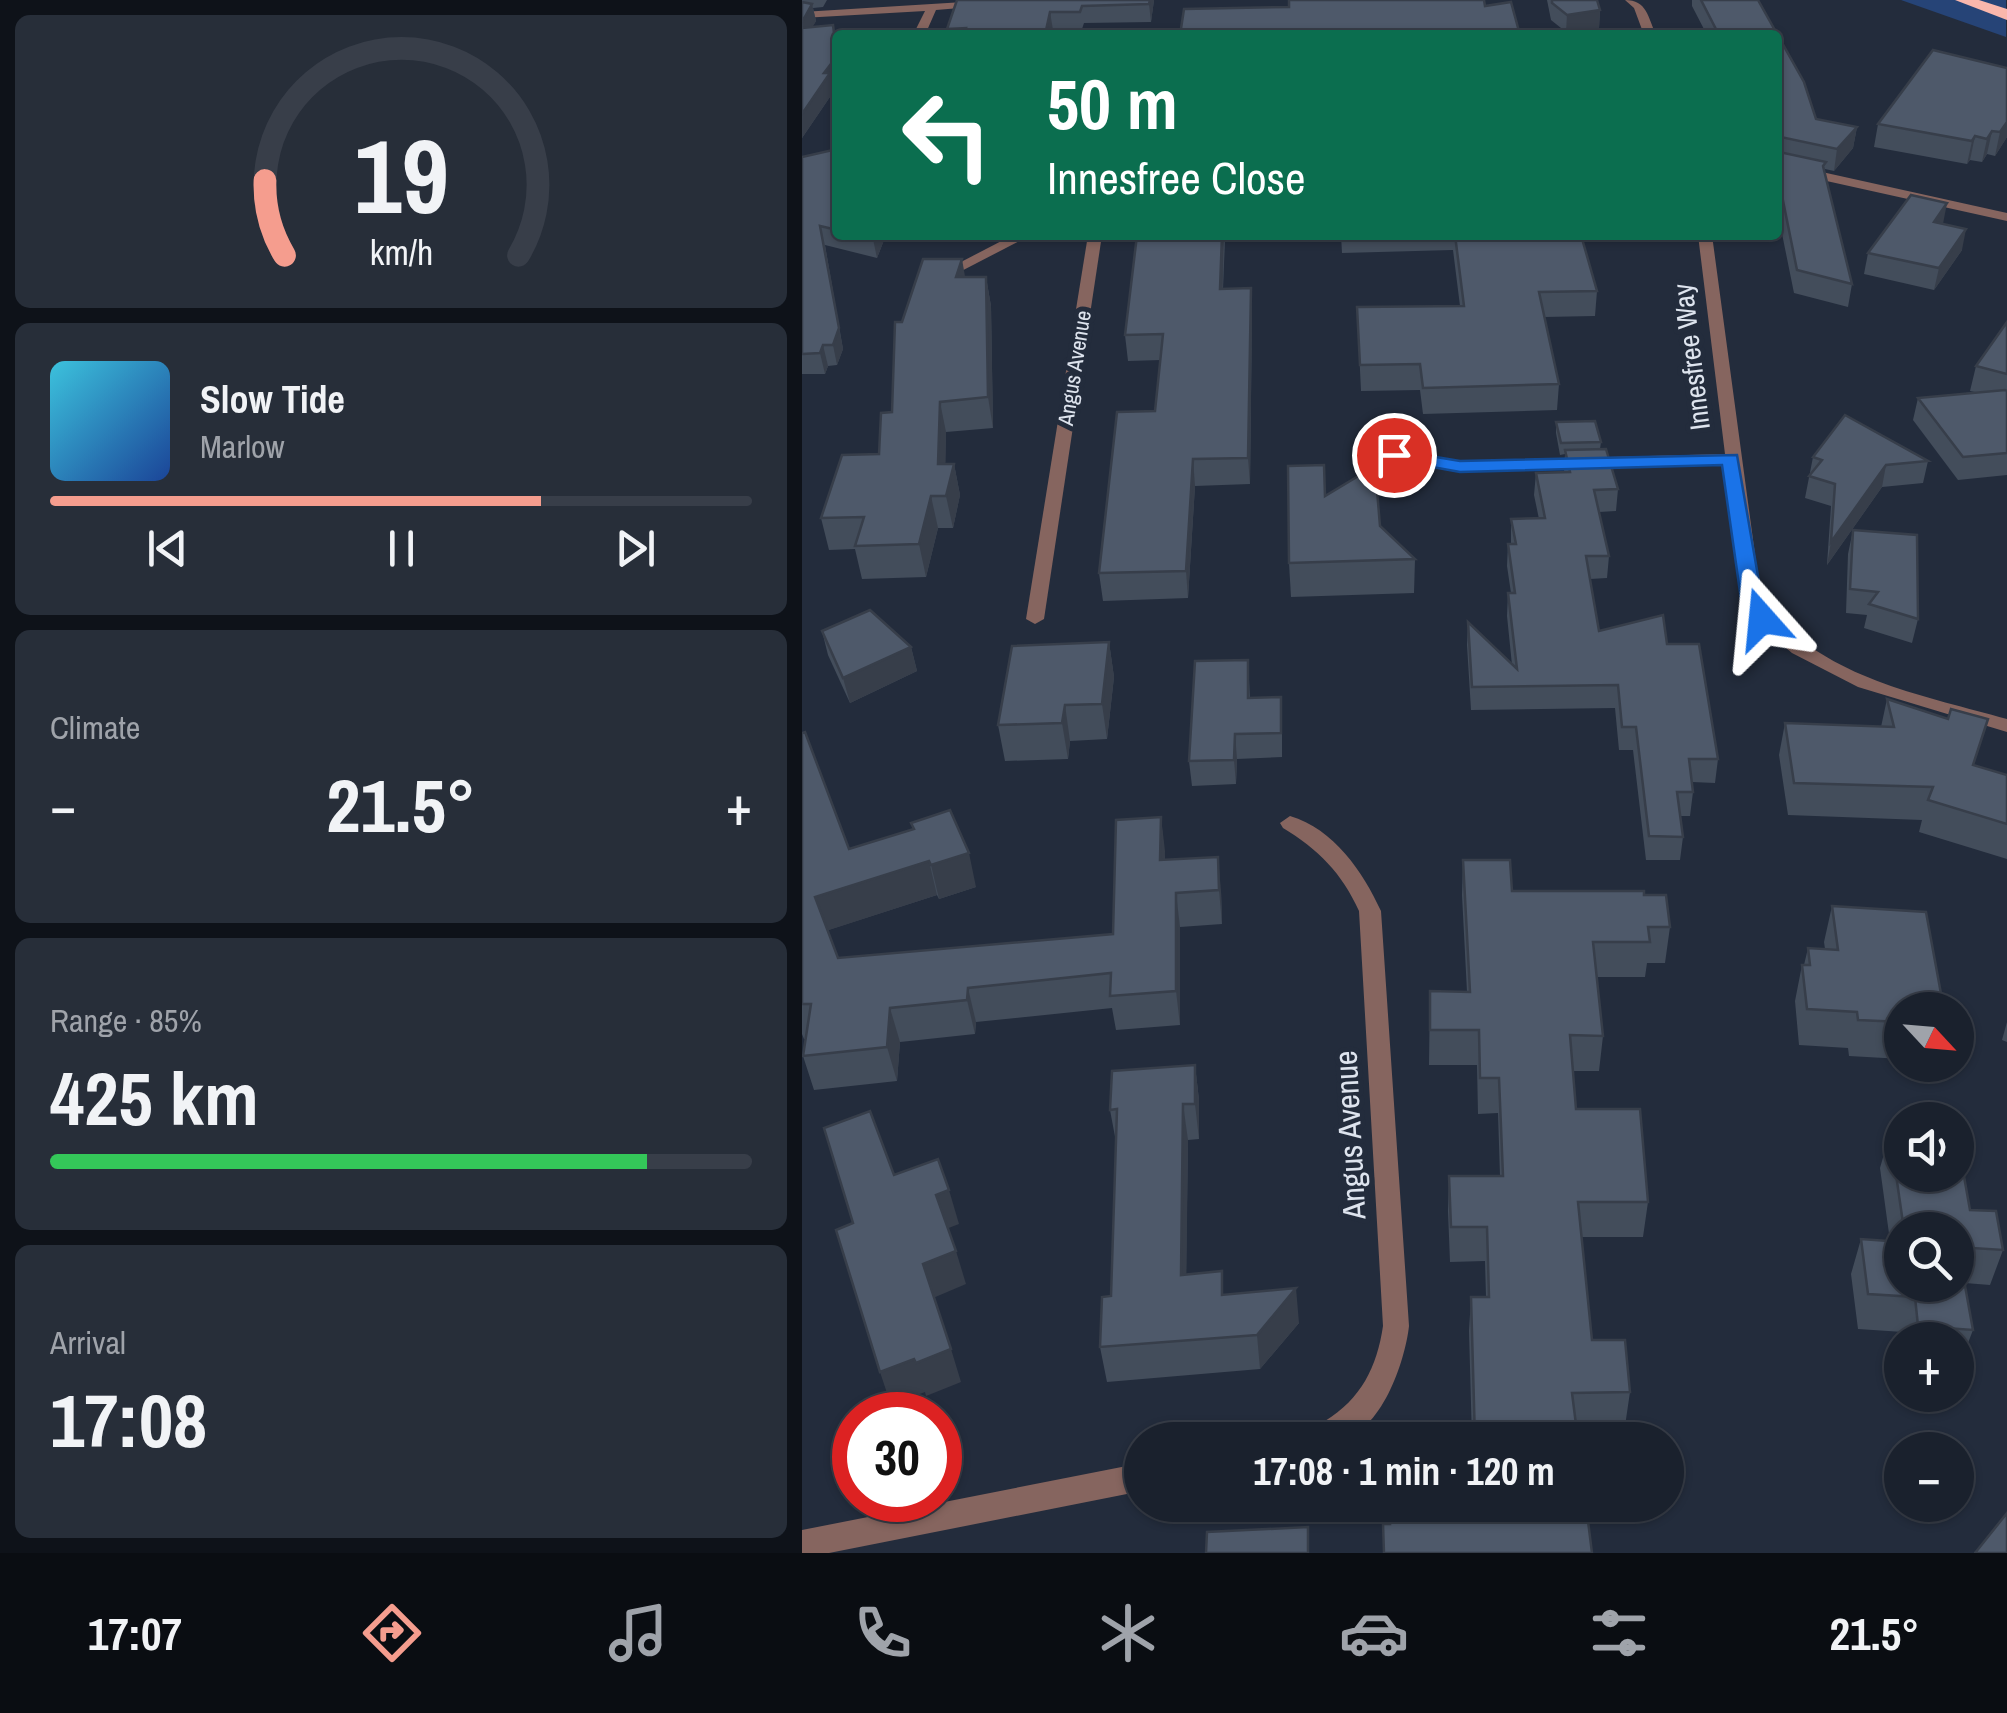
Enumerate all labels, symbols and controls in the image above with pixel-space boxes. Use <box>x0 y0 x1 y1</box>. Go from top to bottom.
text: 50 m <box>1047 57 1178 151</box>
icon: left <box>882 70 1012 200</box>
text: 19 <box>354 105 448 245</box>
text: Innesfree Close <box>1047 147 1305 208</box>
text: km/h <box>369 228 433 276</box>
street label: Innesfree Way <box>1663 281 1719 432</box>
street label: Angus Avenue <box>1050 308 1098 429</box>
text: Slow Tide <box>200 374 345 425</box>
pin <box>1352 413 1437 498</box>
text: Marlow <box>200 425 285 468</box>
icon: arrive <box>1367 428 1422 483</box>
icon: previous <box>140 521 195 576</box>
icon: pause <box>374 521 429 576</box>
icon: next <box>608 521 663 576</box>
position arrow <box>1710 567 1814 671</box>
text: Climate <box>50 706 140 749</box>
text: 21.5° <box>326 754 476 855</box>
text: − <box>50 768 76 842</box>
text: + <box>726 768 752 842</box>
north arrow <box>1884 992 1974 1082</box>
map controls <box>1884 992 1974 1522</box>
text: Range · 85% <box>50 999 202 1042</box>
text: 425 km <box>50 1047 259 1148</box>
street label: Angus Avenue <box>1324 1050 1375 1221</box>
button: sound <box>1884 1102 1974 1192</box>
button: search <box>1884 1212 1974 1302</box>
text: Arrival <box>50 1321 126 1364</box>
button: + <box>1884 1322 1974 1412</box>
text: 17:08 <box>50 1369 207 1470</box>
speed limit sign: 30 <box>832 1392 962 1522</box>
button: − <box>1884 1432 1974 1522</box>
text: 17:08 · 1 min · 120 m <box>1253 1446 1555 1497</box>
icon: directions <box>357 1598 427 1668</box>
icon: music <box>603 1598 673 1668</box>
icon: phone <box>848 1598 918 1668</box>
icon: climate <box>1093 1598 1163 1668</box>
icon: car <box>1339 1598 1409 1668</box>
icon: filters <box>1584 1598 1654 1668</box>
text: 17:07 <box>88 1603 182 1664</box>
text: 21.5° <box>1829 1603 1919 1664</box>

